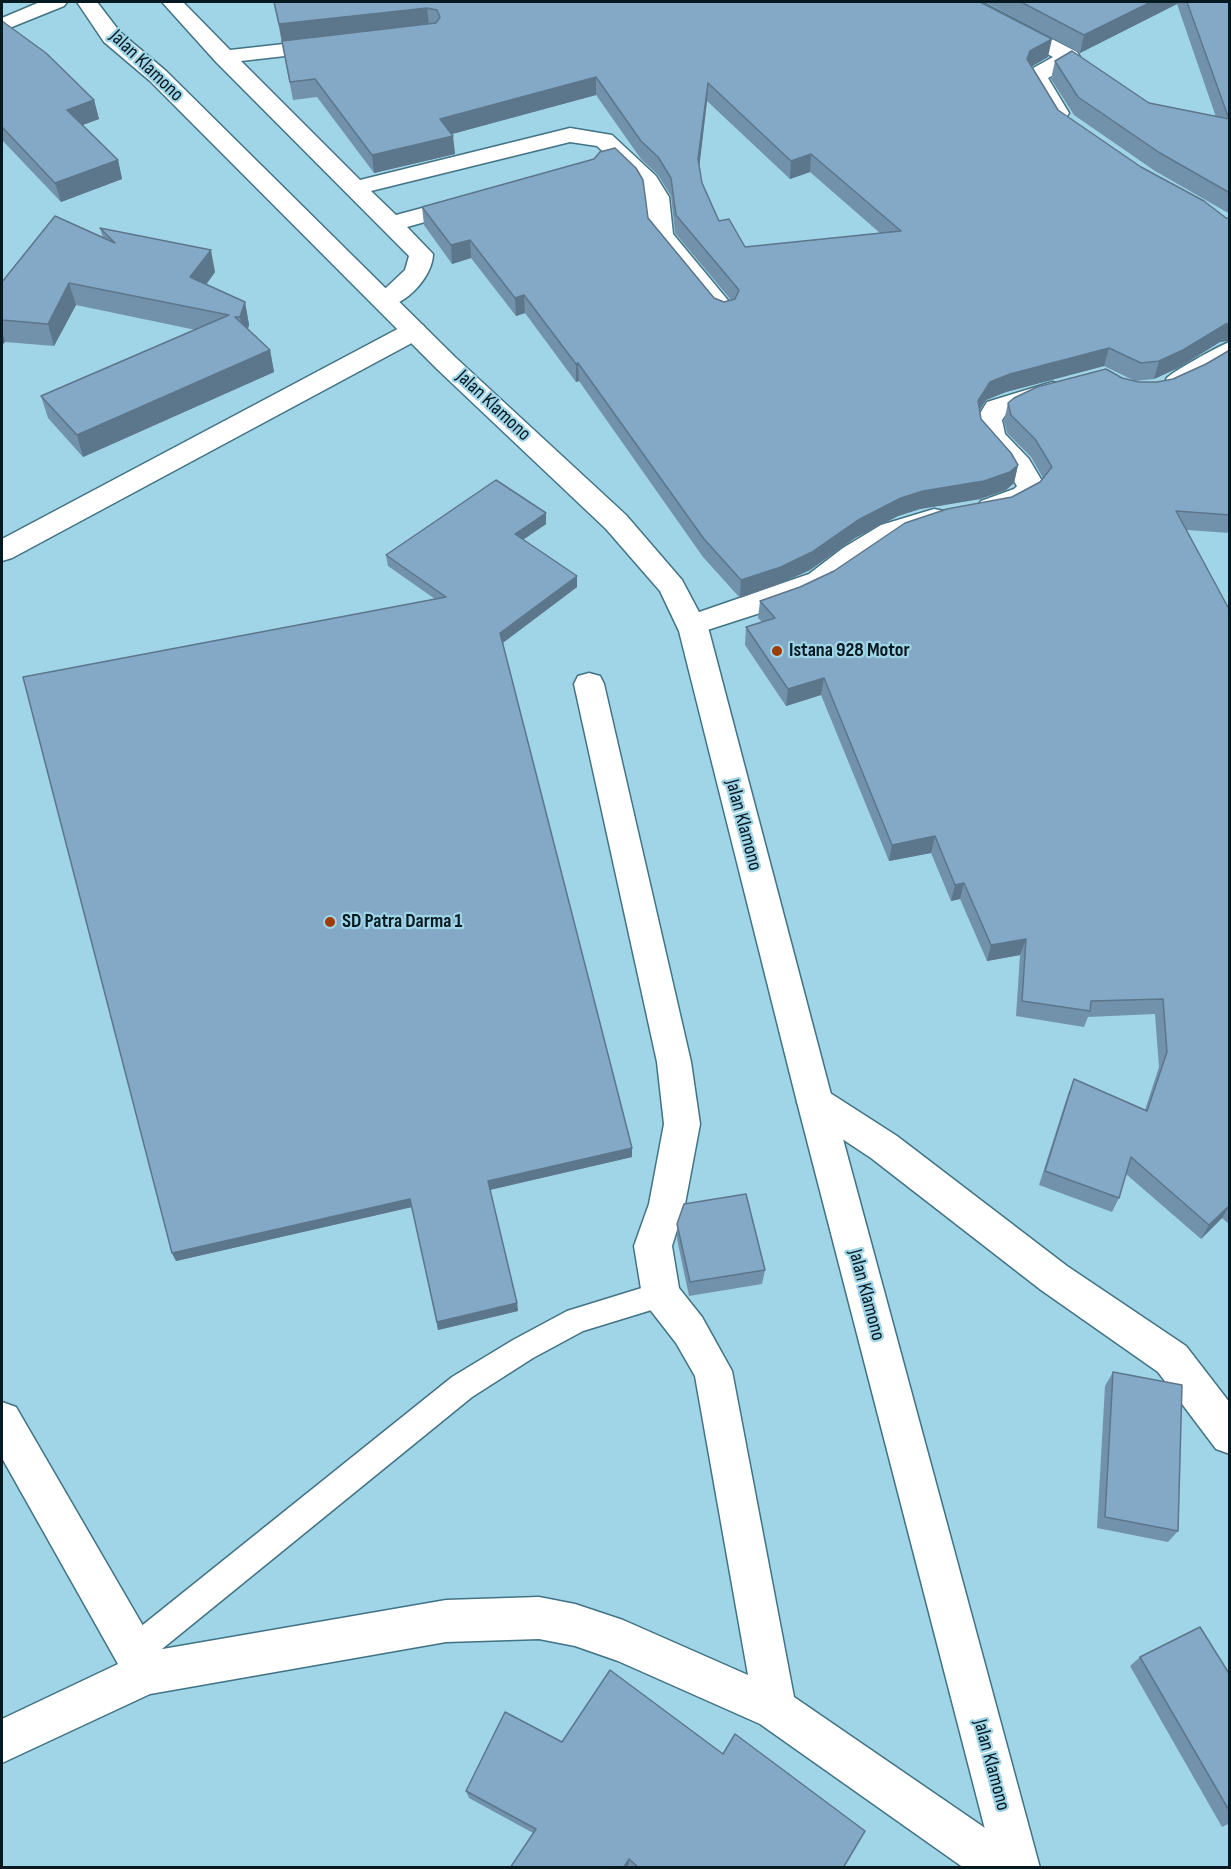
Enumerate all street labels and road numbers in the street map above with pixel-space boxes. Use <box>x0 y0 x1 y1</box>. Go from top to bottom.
street label: Jalan Klamono <box>104 25 188 107</box>
street label: Jalan Klamono <box>451 365 535 447</box>
street label: Jalan Klamono <box>719 777 767 873</box>
street label: Jalan Klamono <box>842 1247 890 1343</box>
street label: Jalan Klamono <box>967 1717 1015 1813</box>

